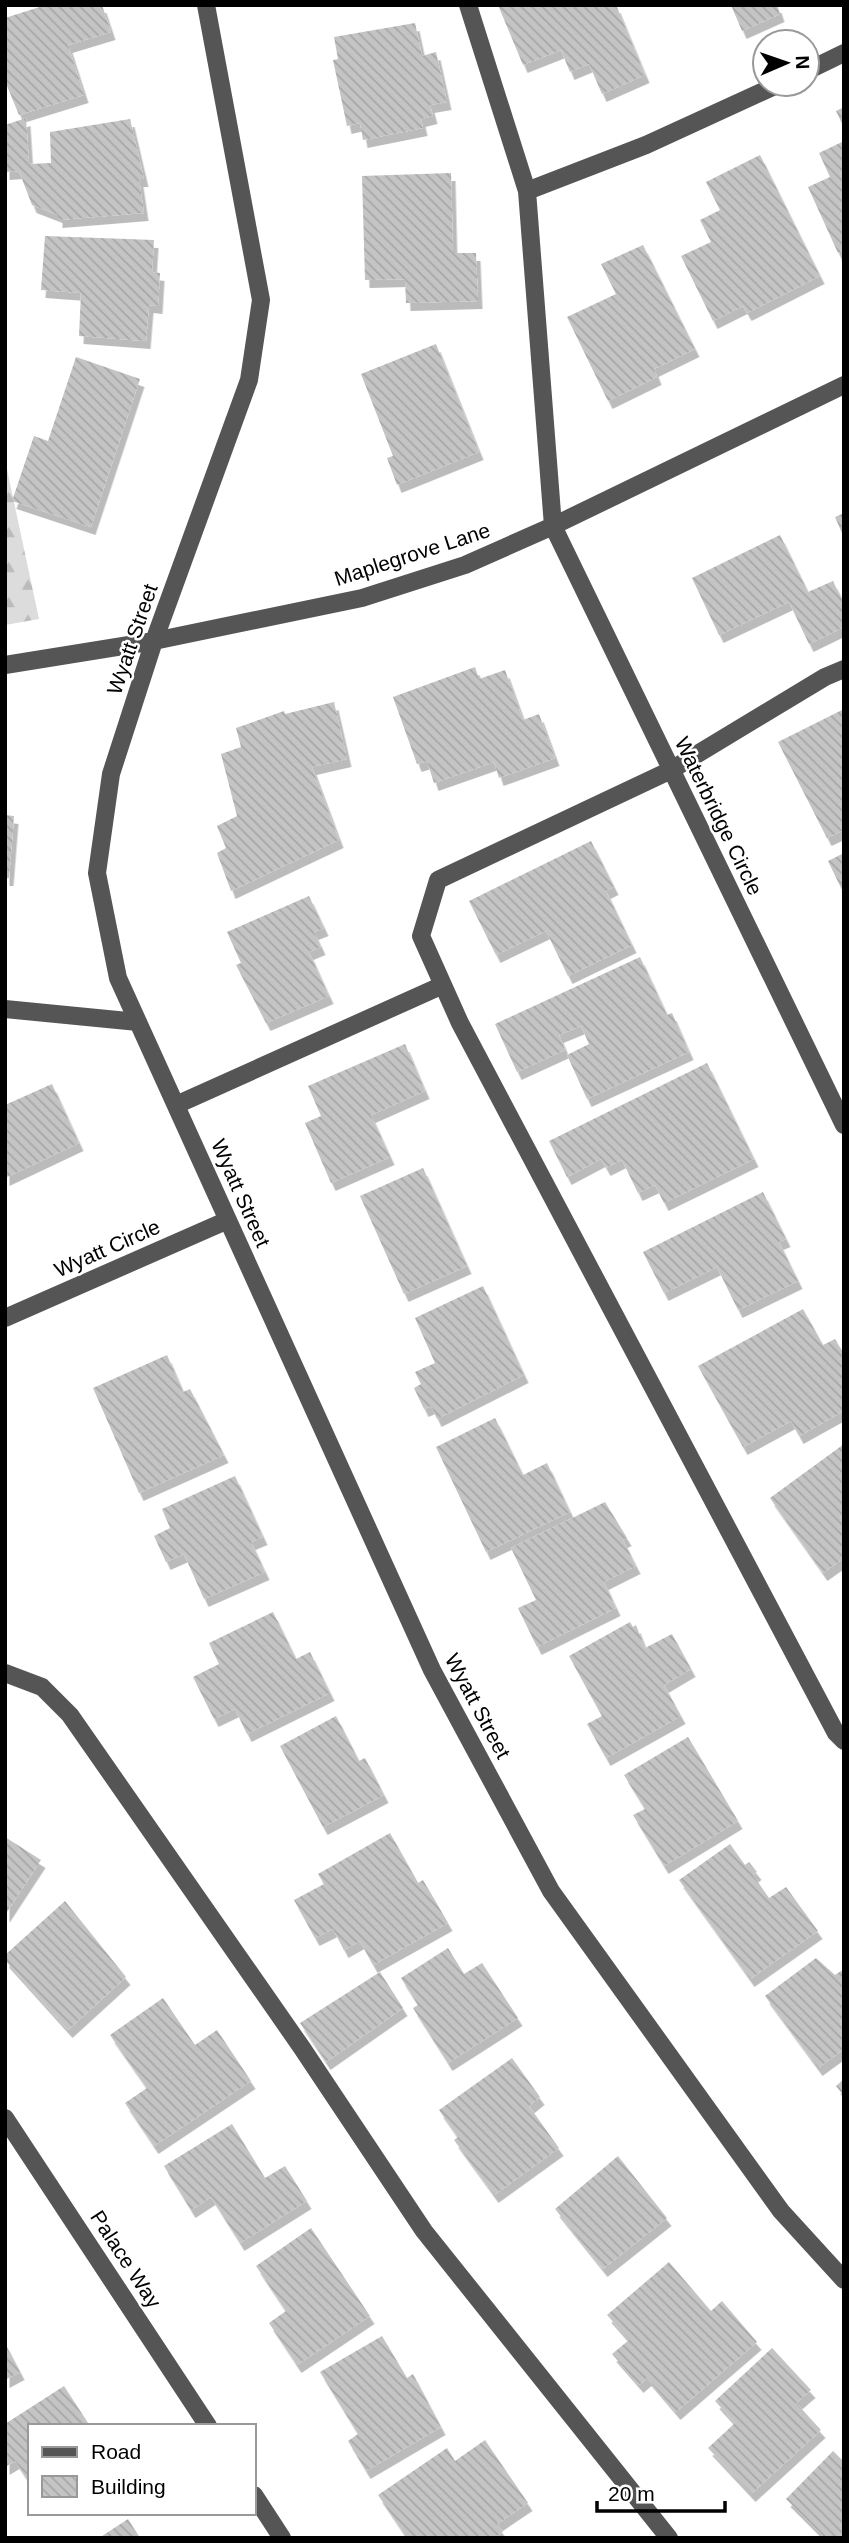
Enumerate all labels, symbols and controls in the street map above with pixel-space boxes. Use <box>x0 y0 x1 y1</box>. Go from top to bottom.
north arrow <box>751 28 821 98</box>
text: N <box>792 55 813 70</box>
street label: Maplegrove Lane <box>331 518 493 590</box>
street label: Wyatt Street <box>102 581 162 697</box>
street label: Waterbridge Circle <box>671 733 767 899</box>
street label: Wyatt Street <box>207 1136 275 1251</box>
street label: Wyatt Circle <box>51 1215 163 1281</box>
street label: Wyatt Street <box>441 1650 515 1762</box>
street label: Palace Way <box>86 2206 166 2312</box>
legend <box>28 2424 256 2515</box>
text: Road <box>91 2440 141 2463</box>
scale bar <box>597 2470 725 2514</box>
text: Building <box>91 2475 166 2498</box>
text: 20 m <box>608 2482 655 2505</box>

